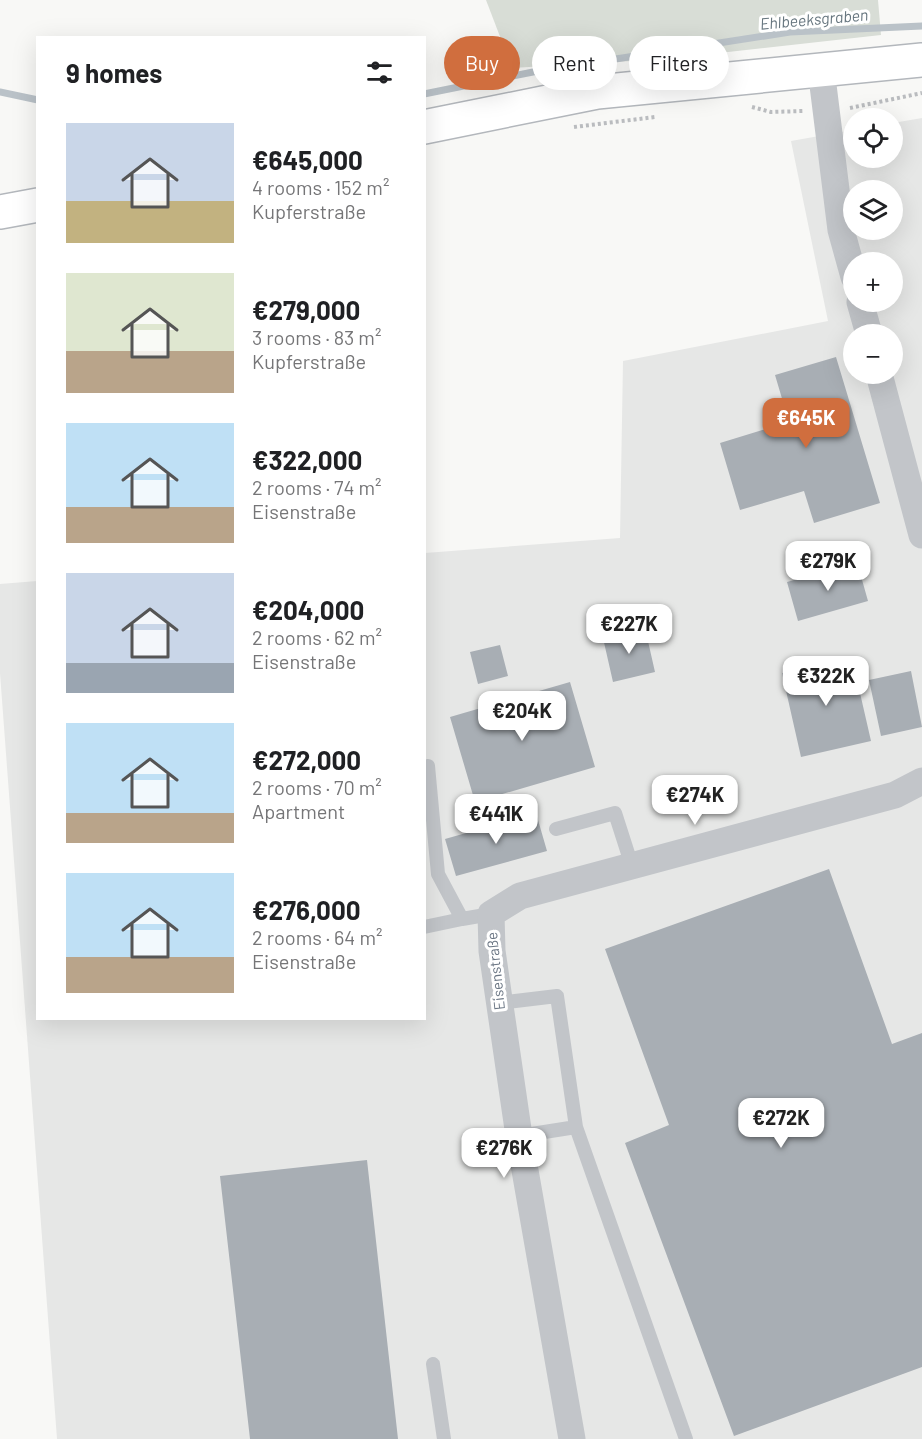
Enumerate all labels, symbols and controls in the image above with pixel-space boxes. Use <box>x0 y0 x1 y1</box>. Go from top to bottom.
water label: Ehlbeeksgraben <box>759 4 869 33</box>
chip: Buy <box>444 36 520 90</box>
chip: Rent <box>532 36 617 90</box>
chip: Filters <box>629 36 729 90</box>
icon: filters <box>363 56 396 89</box>
text: 9 homes <box>66 57 162 88</box>
map controls <box>843 108 903 384</box>
button: locate <box>843 108 903 168</box>
text: €645,000 <box>252 144 363 175</box>
icon: home <box>114 147 186 219</box>
text: 4 rooms · 152 m² <box>252 175 389 199</box>
button: layers <box>843 180 903 240</box>
text: Kupferstraße <box>252 199 366 223</box>
button: + <box>843 252 903 312</box>
text: €279,000 <box>252 294 360 325</box>
icon: home <box>114 297 186 369</box>
button: − <box>843 324 903 384</box>
text: 3 rooms · 83 m² <box>252 325 381 349</box>
text: Kupferstraße <box>252 349 366 373</box>
pin: €645K <box>764 398 848 449</box>
text: €645K <box>777 405 835 429</box>
text: €322,000 <box>252 444 362 475</box>
icon: home <box>114 447 186 519</box>
text: 2 rooms · 74 m² <box>252 475 382 499</box>
text: Eisenstraße <box>252 499 356 523</box>
pin: €279K <box>786 541 870 592</box>
text: €279K <box>800 548 856 572</box>
text: €204,000 <box>252 594 364 625</box>
icon: home <box>114 597 186 669</box>
pin: €227K <box>587 604 671 655</box>
text: €227K <box>600 611 658 635</box>
text: 2 rooms · 62 m² <box>252 625 382 649</box>
text: Eisenstraße <box>252 649 356 673</box>
pin: €322K <box>784 656 868 707</box>
text: €322K <box>797 663 855 687</box>
pin: €204K <box>480 691 564 742</box>
text: €204K <box>492 698 552 722</box>
text: €272,000 <box>252 744 361 775</box>
icon: home <box>114 747 186 819</box>
text: 2 rooms · 70 m² <box>252 775 382 799</box>
pin: €274K <box>653 775 737 826</box>
text: €274K <box>666 782 724 806</box>
pin: €441K <box>454 794 538 845</box>
text: Apartment <box>252 799 345 823</box>
text: €441K <box>469 801 523 825</box>
text: €276,000 <box>252 894 361 925</box>
icon: home <box>114 897 186 969</box>
text: 2 rooms · 64 m² <box>252 925 382 949</box>
street label: Eisenstraße <box>482 931 508 1011</box>
text: Eisenstraße <box>252 949 356 973</box>
pin: €272K <box>739 1098 823 1149</box>
text: €272K <box>752 1105 810 1129</box>
pin: €276K <box>462 1128 546 1179</box>
text: €276K <box>475 1135 533 1159</box>

